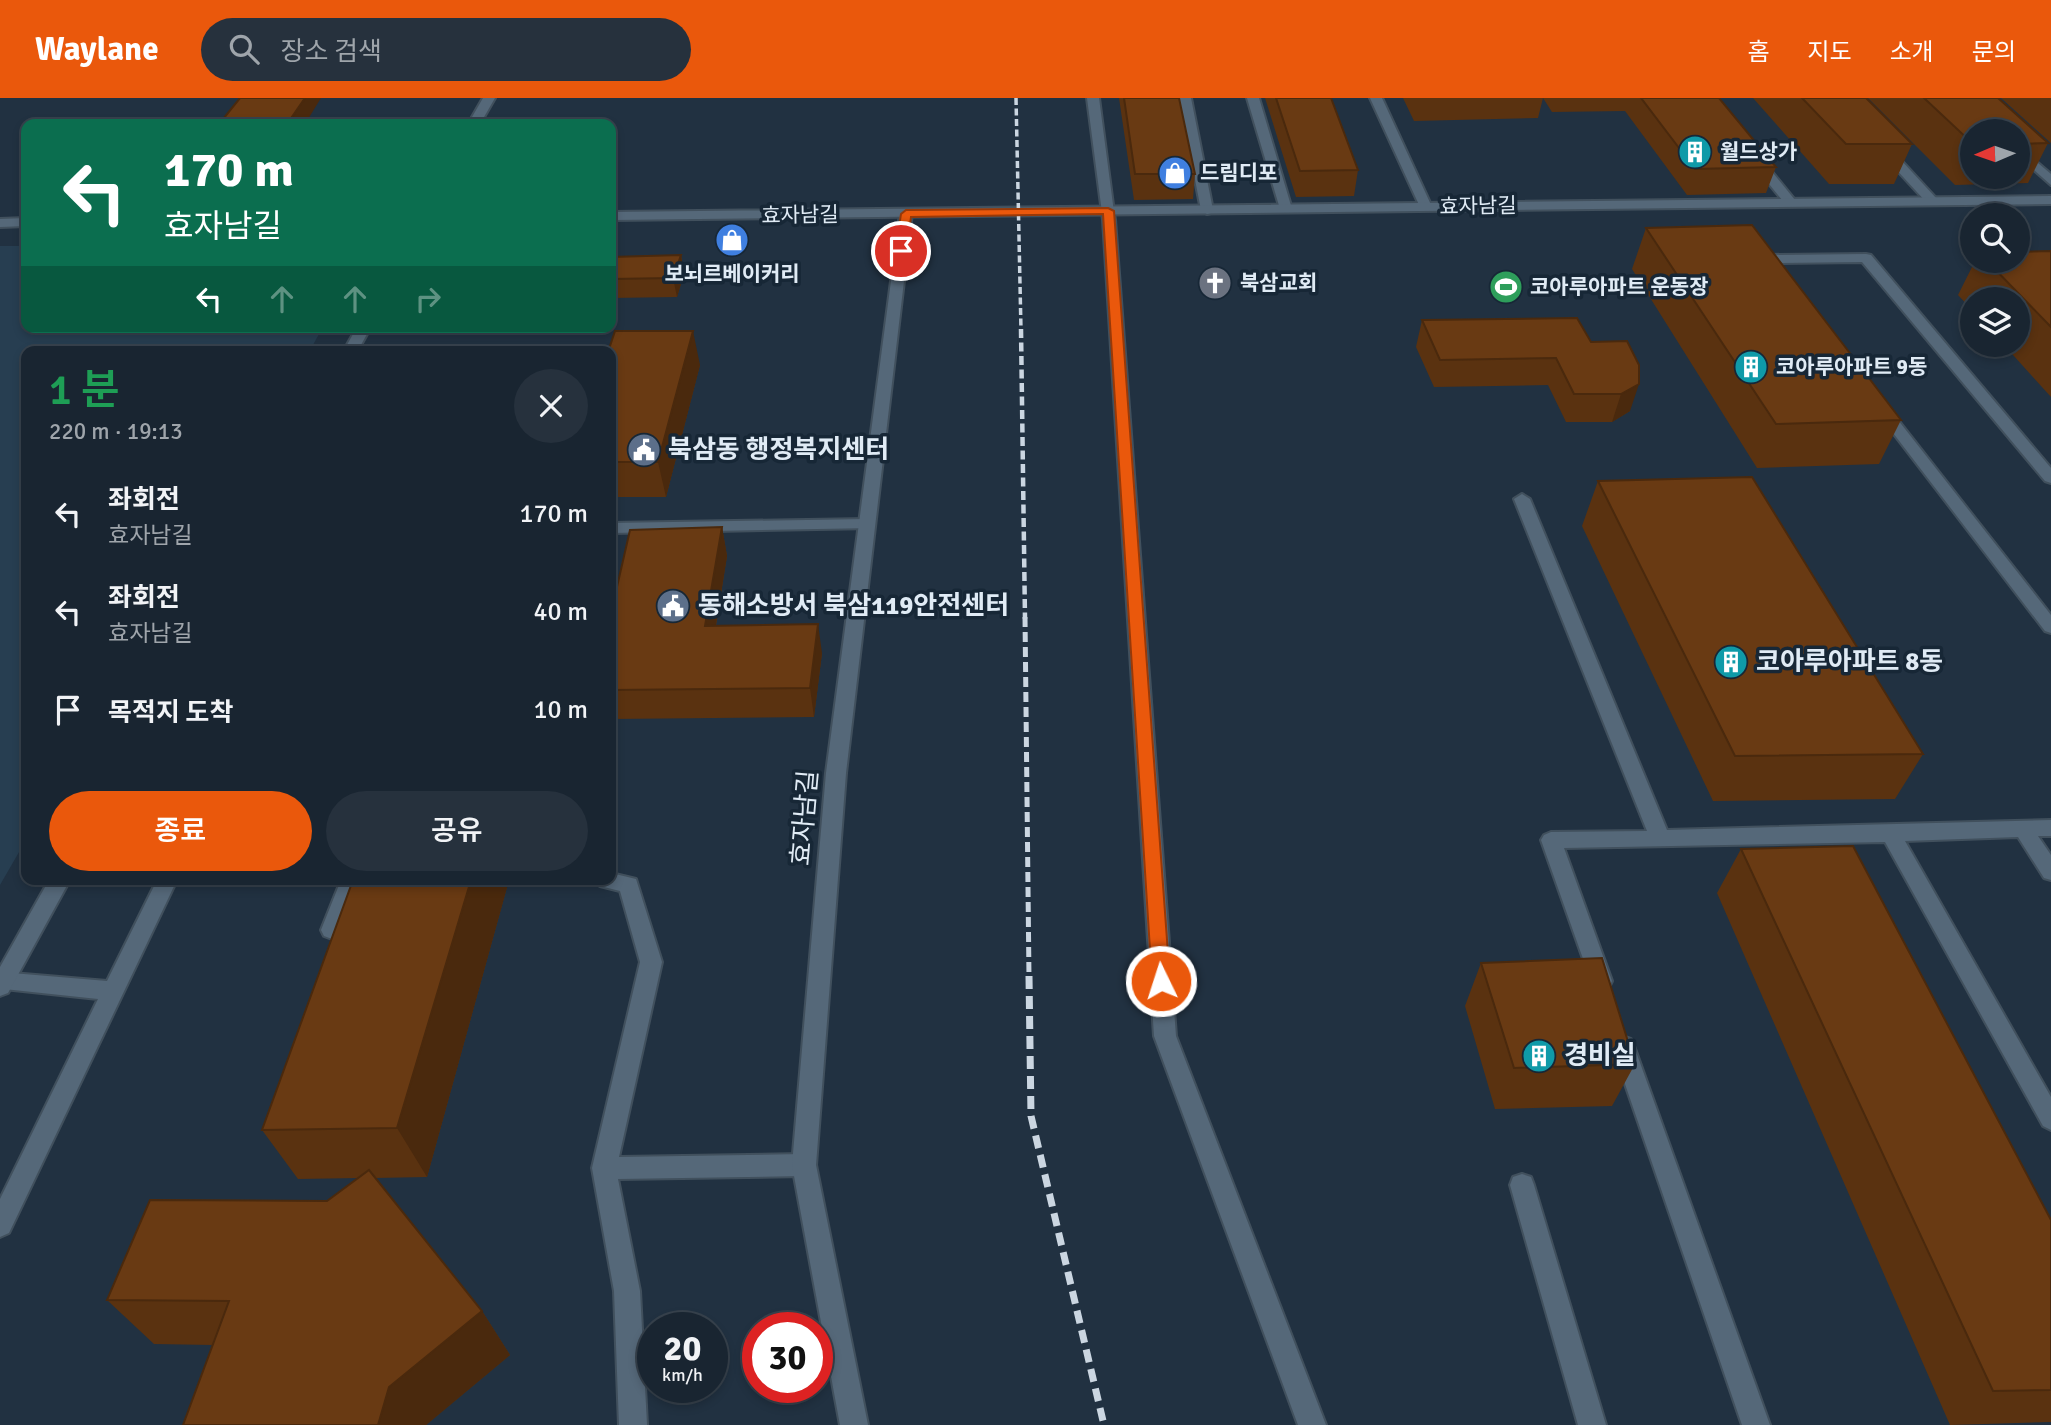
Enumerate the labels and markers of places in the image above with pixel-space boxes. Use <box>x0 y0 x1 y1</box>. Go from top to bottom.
building icon: 월드상가 <box>1676 133 1714 171</box>
place label: 월드상가 <box>1720 139 1797 165</box>
shop icon: 드림디포 <box>1156 154 1194 192</box>
place label: 드림디포 <box>1200 160 1277 186</box>
shop icon: 보뇌르베이커리 <box>713 221 751 259</box>
pin <box>871 221 931 281</box>
place label: 보뇌르베이커리 <box>664 261 800 287</box>
church icon: 북삼교회 <box>1196 264 1234 302</box>
sports icon: 코아루아파트 운동장 <box>1487 268 1525 306</box>
place label: 북삼교회 <box>1240 270 1317 296</box>
place label: 코아루아파트 운동장 <box>1530 274 1709 300</box>
building icon: 코아루아파트 9동 <box>1732 348 1770 386</box>
place label: 코아루아파트 9동 <box>1776 354 1927 380</box>
public building icon: 북삼동 행정복지센터 <box>625 431 663 469</box>
place label: 북삼동 행정복지센터 <box>668 434 889 466</box>
public building icon: 동해소방서 북삼119안전센터 <box>654 587 692 625</box>
place label: 동해소방서 북삼119안전센터 <box>698 590 1009 622</box>
building icon: 코아루아파트 8동 <box>1712 643 1750 681</box>
place label: 코아루아파트 8동 <box>1756 646 1943 678</box>
building icon: 경비실 <box>1520 1037 1558 1075</box>
place label: 경비실 <box>1564 1040 1636 1072</box>

